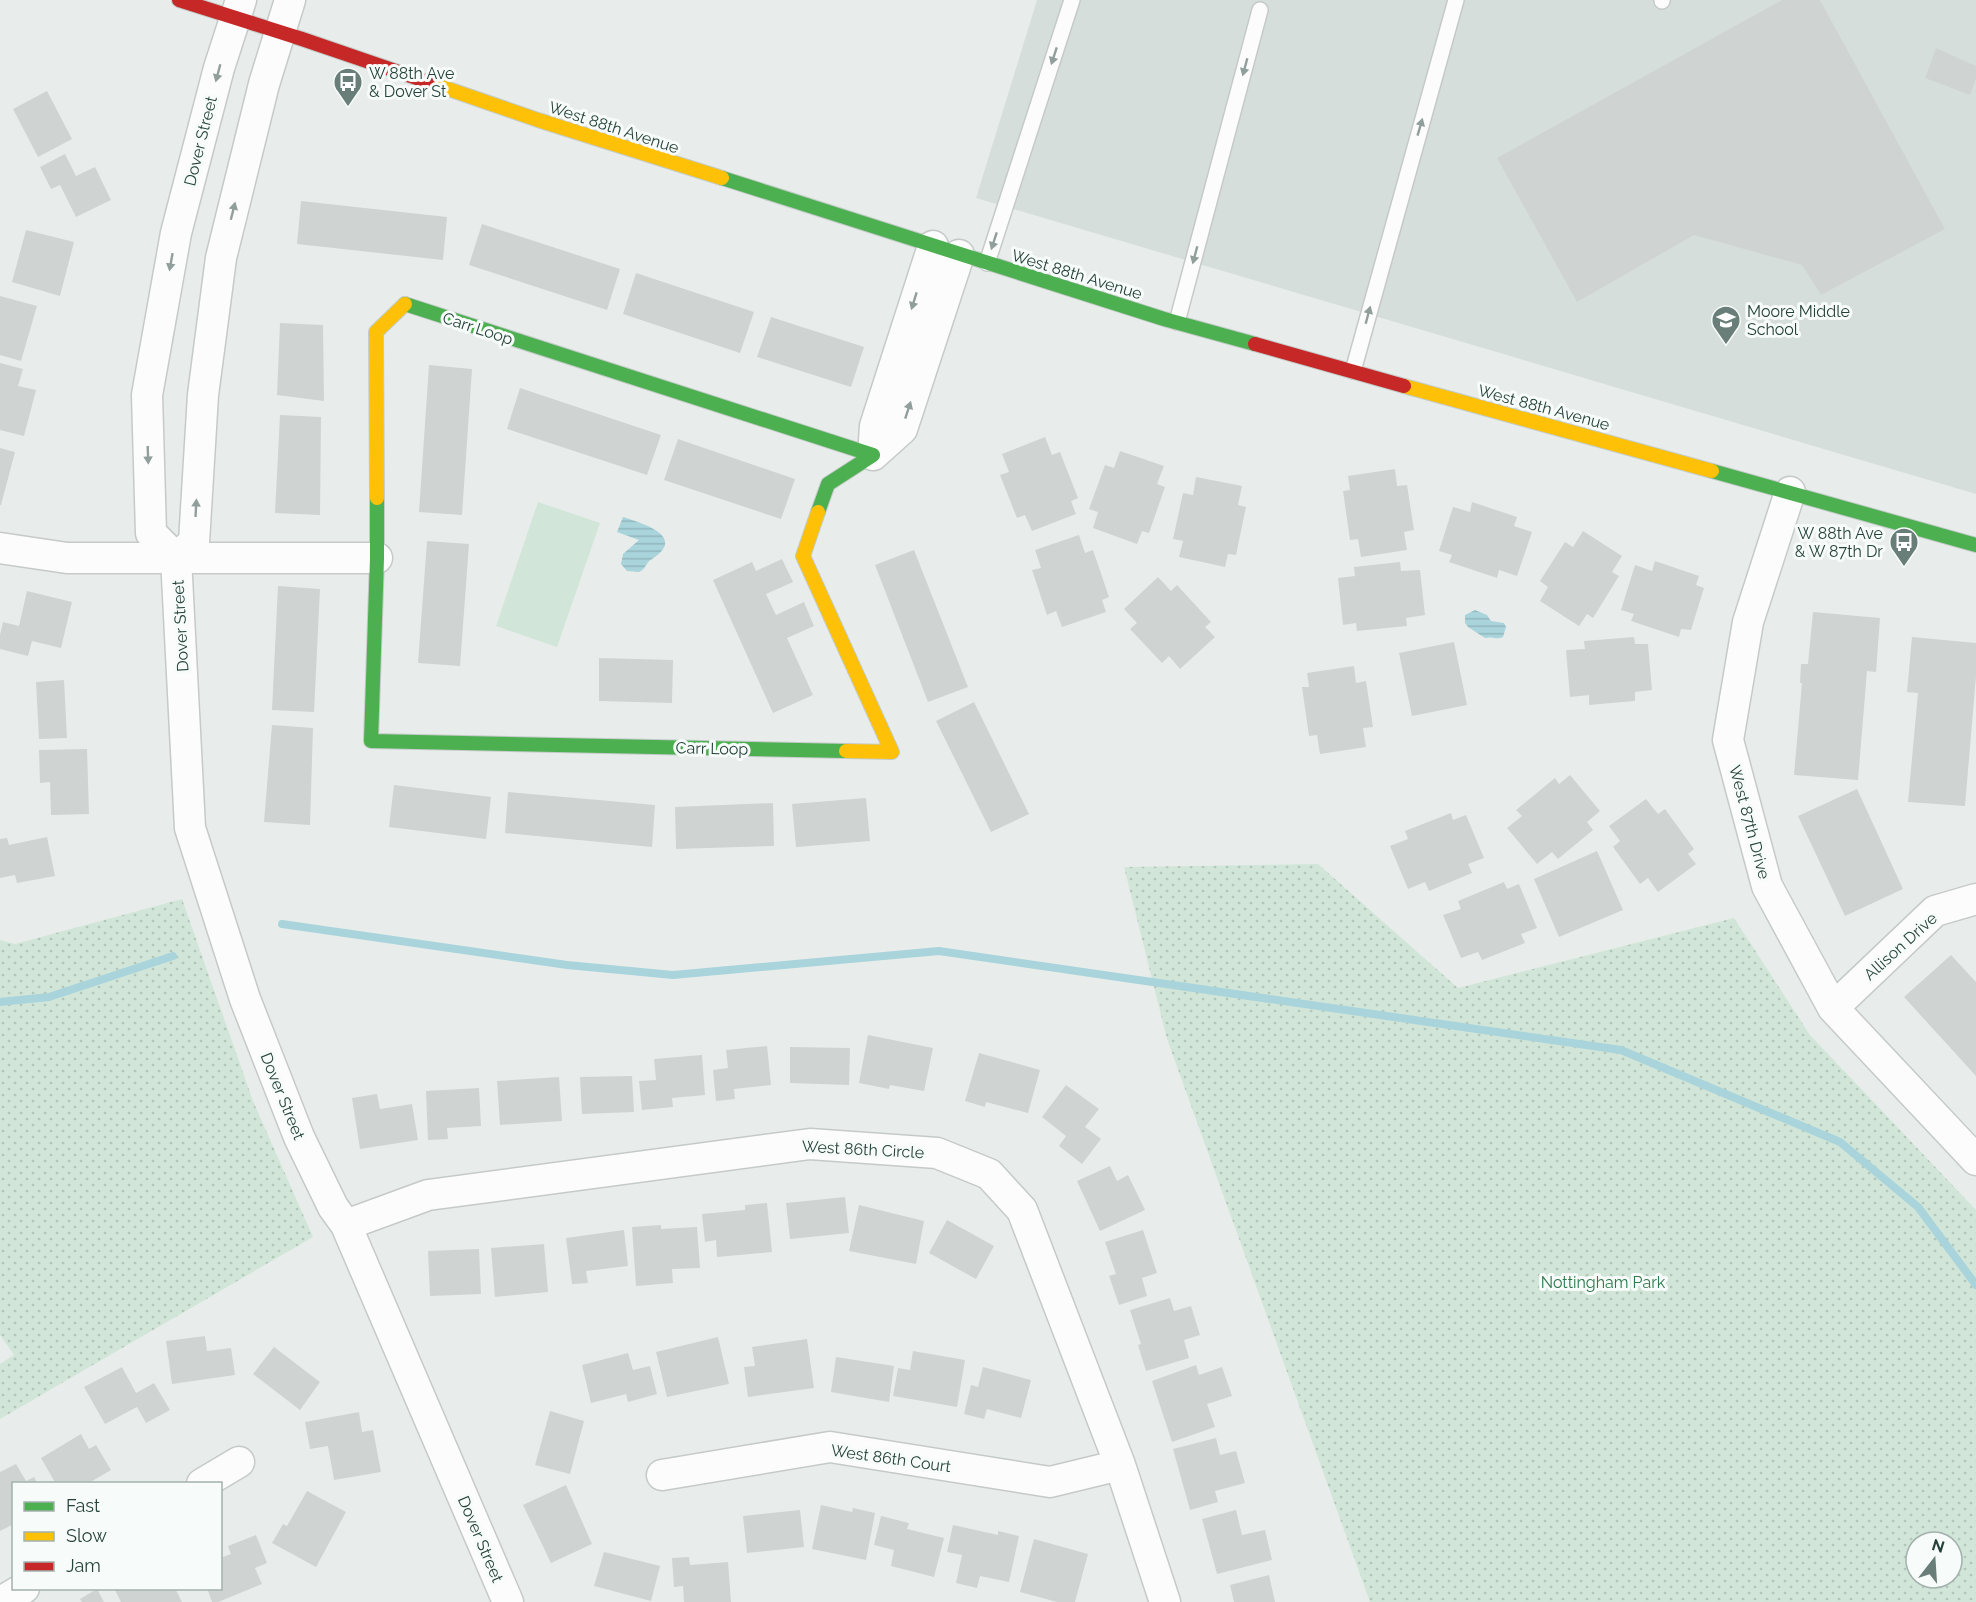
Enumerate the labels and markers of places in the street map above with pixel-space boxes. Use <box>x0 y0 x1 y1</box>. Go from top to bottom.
place label: W 88th Ave & Dover St <box>369 64 454 101</box>
bus stop icon: W 88th Ave & Dover St <box>332 66 364 108</box>
place label: Moore Middle School <box>1747 302 1850 339</box>
school or university icon: Moore Middle School <box>1710 304 1742 346</box>
place label: W 88th Ave & W 87th Dr <box>1795 524 1883 561</box>
bus stop icon: W 88th Ave & W 87th Dr <box>1888 526 1920 568</box>

